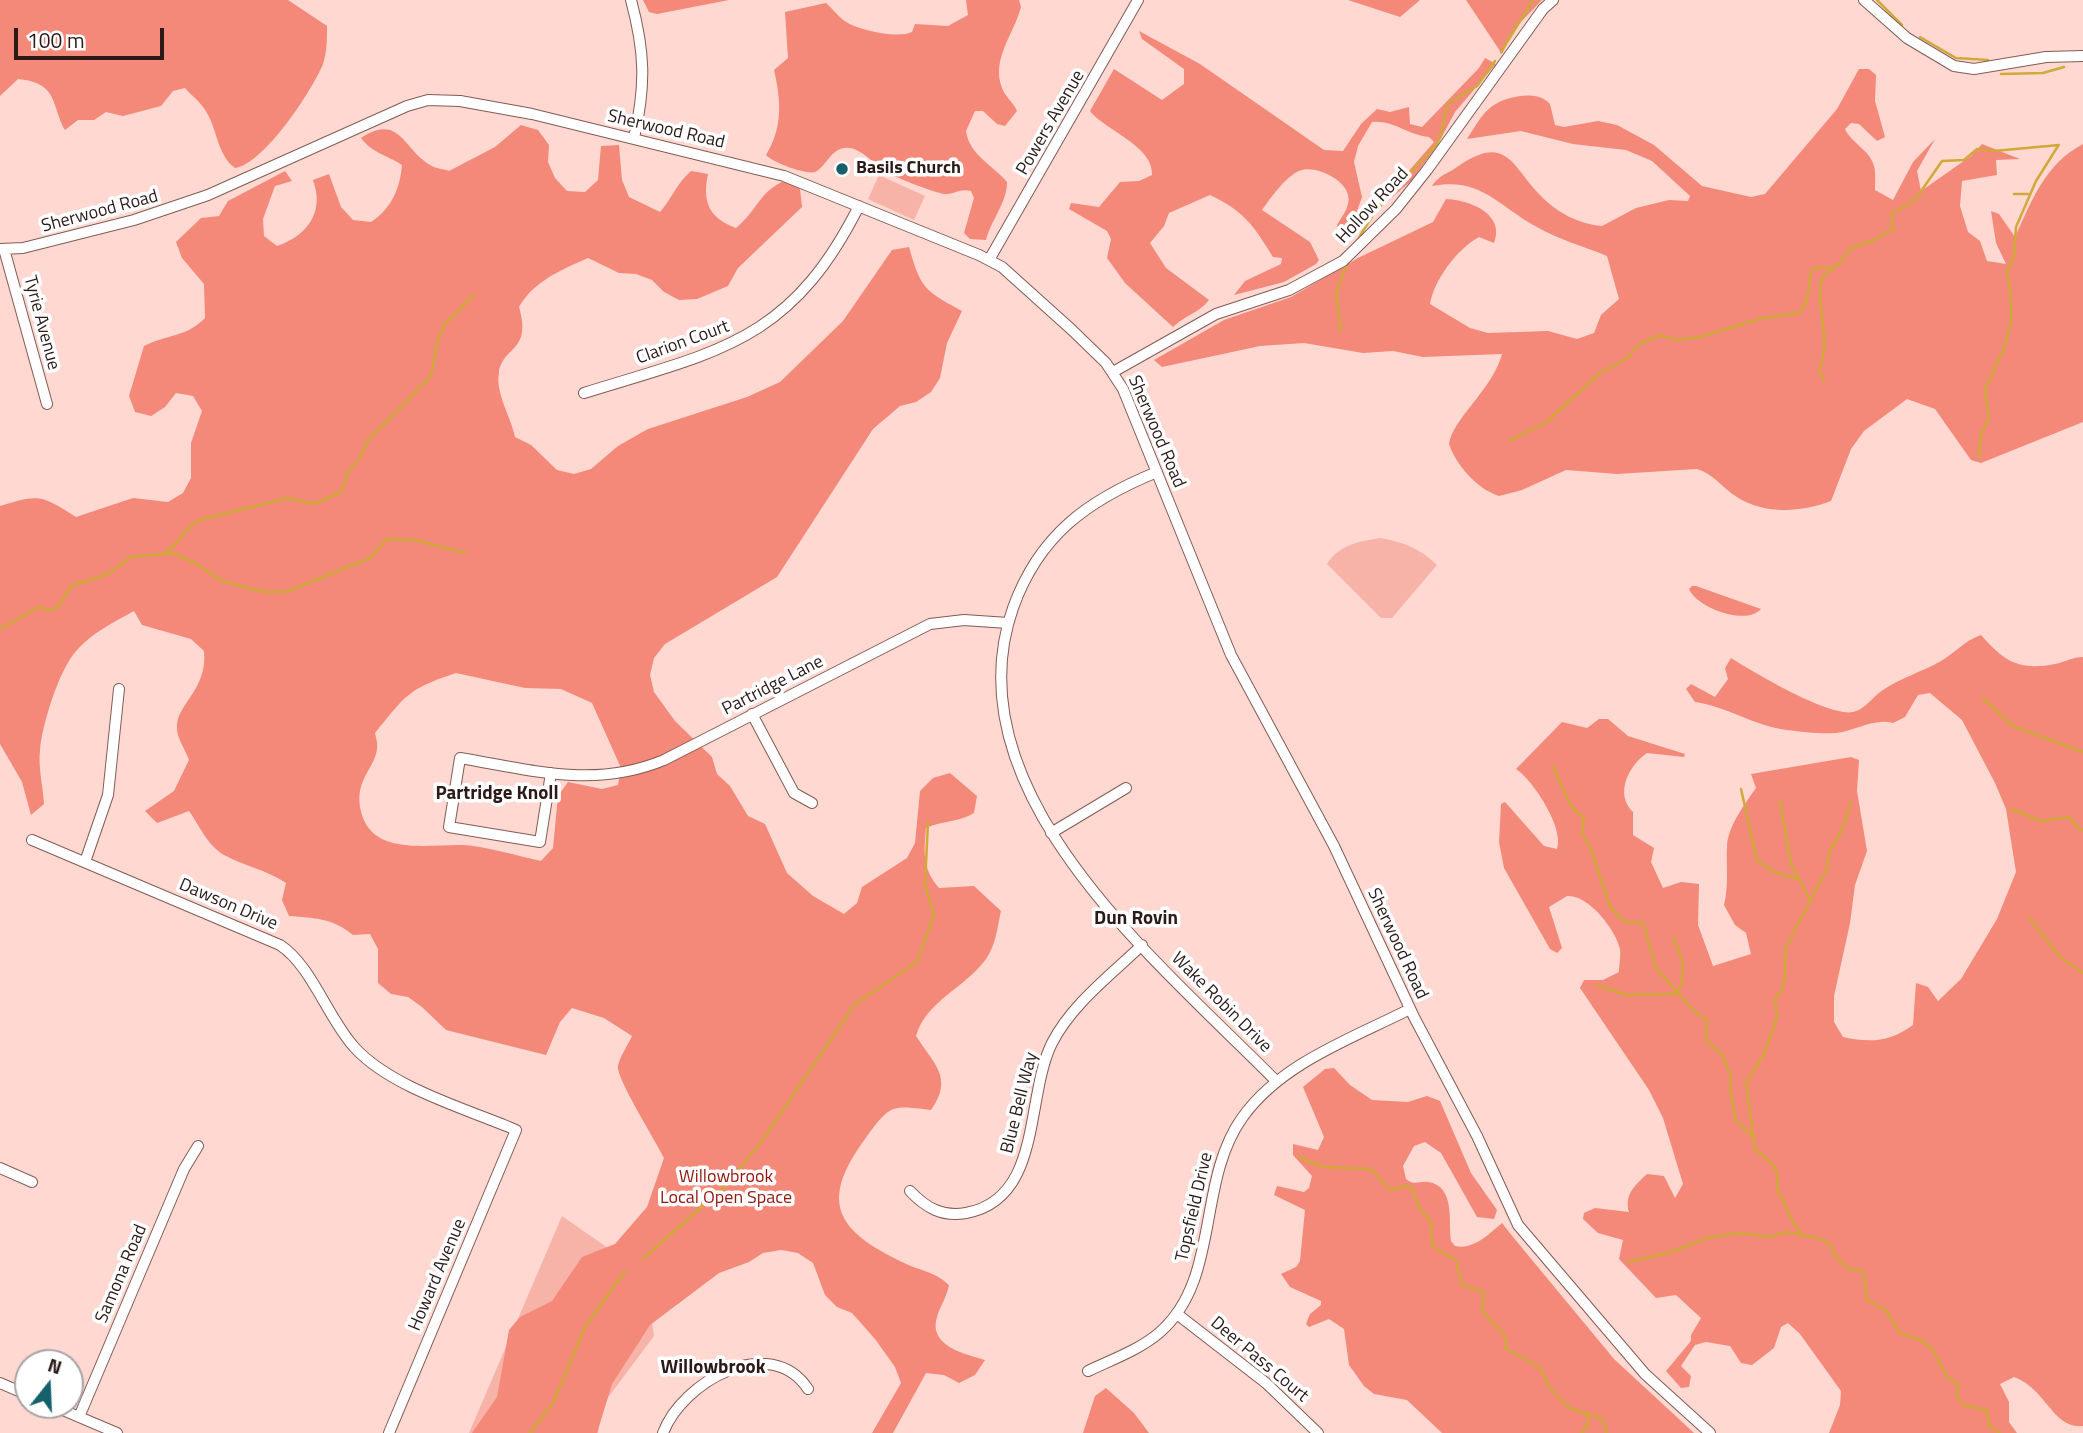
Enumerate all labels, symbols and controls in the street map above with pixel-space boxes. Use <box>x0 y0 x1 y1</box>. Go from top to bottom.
scale bar <box>18 14 168 58</box>
text: 100 m <box>27 24 84 56</box>
street label: Powers Avenue <box>1012 67 1090 179</box>
street label: Sherwood Road <box>605 106 727 154</box>
place label: Basils Church <box>856 158 961 180</box>
marker: Basils Church <box>834 161 850 177</box>
street label: Hollow Road <box>1332 164 1414 248</box>
street label: Sherwood Road <box>39 186 161 238</box>
street label: Tyrie Avenue <box>18 274 64 372</box>
street label: Clarion Court <box>634 316 732 370</box>
street label: Sherwood Road <box>1123 373 1189 491</box>
street label: Partridge Lane <box>719 651 827 721</box>
district label: Partridge Knoll <box>435 783 559 805</box>
street label: Dawson Drive <box>175 875 281 935</box>
street label: Sherwood Road <box>1362 885 1432 1003</box>
district label: Dun Rovin <box>1094 908 1178 930</box>
street label: Wake Robin Drive <box>1166 948 1276 1058</box>
street label: Blue Bell Way <box>997 1050 1043 1156</box>
street label: Topsfield Drive <box>1172 1150 1218 1264</box>
park label: Willowbrook Local Open Space <box>660 1167 792 1210</box>
street label: Howard Avenue <box>405 1216 471 1334</box>
street label: Samona Road <box>92 1221 152 1327</box>
street label: Deer Pass Court <box>1206 1313 1312 1407</box>
north arrow <box>14 1349 84 1419</box>
text: N <box>44 1350 66 1381</box>
district label: Willowbrook <box>660 1357 766 1379</box>

